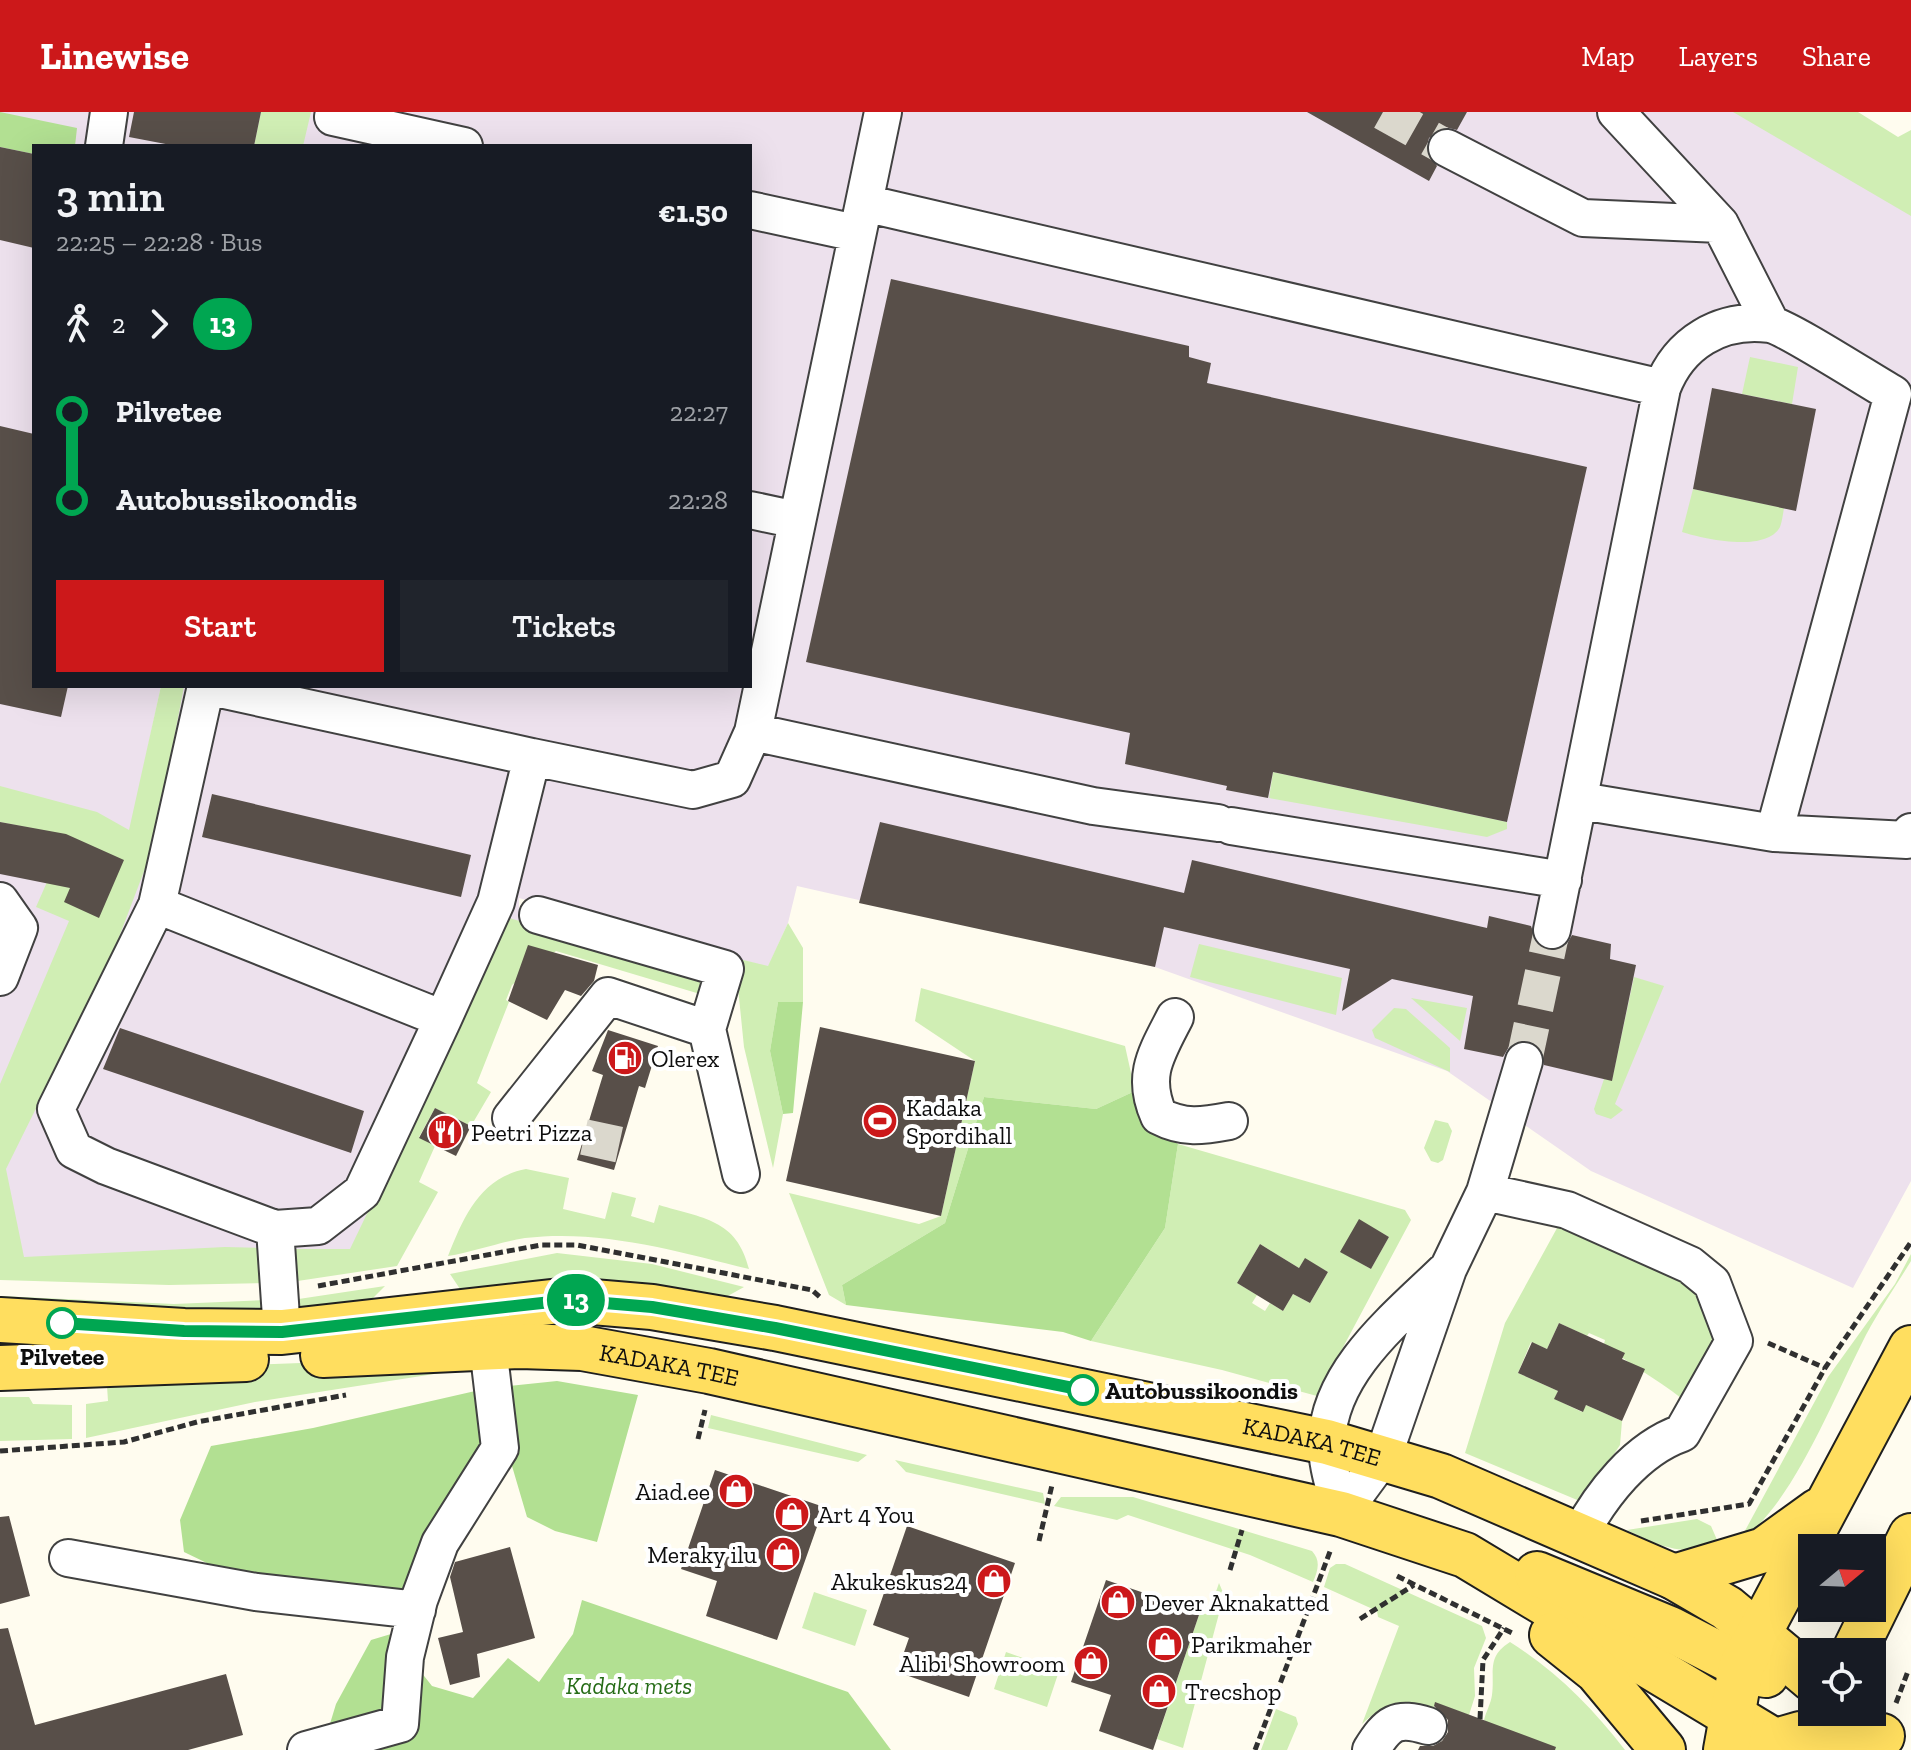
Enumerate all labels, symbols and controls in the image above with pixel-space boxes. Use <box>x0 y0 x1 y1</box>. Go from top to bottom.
text: Linewise <box>40 33 189 79</box>
text: Map <box>1581 40 1635 73</box>
text: Layers <box>1679 40 1758 73</box>
text: Share <box>1802 40 1871 73</box>
text: 3 min <box>56 169 165 222</box>
text: €1.50 <box>658 194 728 230</box>
text: 22:25 – 22:28 · Bus <box>56 226 262 258</box>
icon: walk <box>56 302 100 346</box>
icon: forward <box>137 302 181 346</box>
text: 13 <box>209 307 236 340</box>
text: 2 <box>112 308 125 340</box>
text: Pilvetee <box>116 394 222 430</box>
text: 22:27 <box>670 396 728 428</box>
text: Autobussikoondis <box>116 482 357 518</box>
text: 22:28 <box>668 484 728 516</box>
button: Start <box>56 580 384 672</box>
button: Tickets <box>400 580 728 672</box>
fuel station icon: Olerex <box>606 1039 644 1077</box>
place label: Olerex <box>651 1044 719 1073</box>
place label: Kadaka Spordihall <box>906 1093 1012 1150</box>
sports icon: Kadaka Spordihall <box>861 1102 899 1140</box>
restaurant icon: Peetri Pizza <box>426 1113 464 1151</box>
place label: Peetri Pizza <box>471 1118 593 1147</box>
line badge: 13 <box>540 1274 612 1326</box>
text: 13 <box>563 1283 589 1316</box>
marker: Pilvetee <box>47 1308 77 1338</box>
street label: KADAKA TEE <box>597 1337 742 1392</box>
place label: Pilvetee <box>20 1342 105 1371</box>
marker: Autobussikoondis <box>1068 1375 1098 1405</box>
place label: Autobussikoondis <box>1105 1376 1298 1405</box>
street label: KADAKA TEE <box>1240 1411 1385 1472</box>
shop icon: Aiad.ee <box>717 1472 755 1510</box>
place label: Aiad.ee <box>636 1477 710 1506</box>
shop icon: Art 4 You <box>773 1495 811 1533</box>
place label: Art 4 You <box>818 1500 915 1529</box>
north arrow <box>1798 1534 1886 1622</box>
map controls <box>1798 1534 1886 1726</box>
shop icon: Meraky ilu <box>764 1535 802 1573</box>
place label: Meraky ilu <box>647 1540 758 1569</box>
shop icon: Akukeskus24 <box>975 1562 1013 1600</box>
place label: Akukeskus24 <box>831 1567 968 1596</box>
shop icon: Dever Aknakatted <box>1099 1583 1137 1621</box>
place label: Dever Aknakatted <box>1144 1588 1329 1617</box>
shop icon: Parikmaher <box>1146 1625 1184 1663</box>
place label: Parikmaher <box>1191 1630 1313 1659</box>
button: locate <box>1798 1638 1886 1726</box>
shop icon: Alibi Showroom <box>1072 1644 1110 1682</box>
place label: Alibi Showroom <box>899 1649 1065 1678</box>
park label: Kadaka mets <box>566 1671 692 1700</box>
shop icon: Trecshop <box>1140 1672 1178 1710</box>
place label: Trecshop <box>1185 1677 1281 1706</box>

